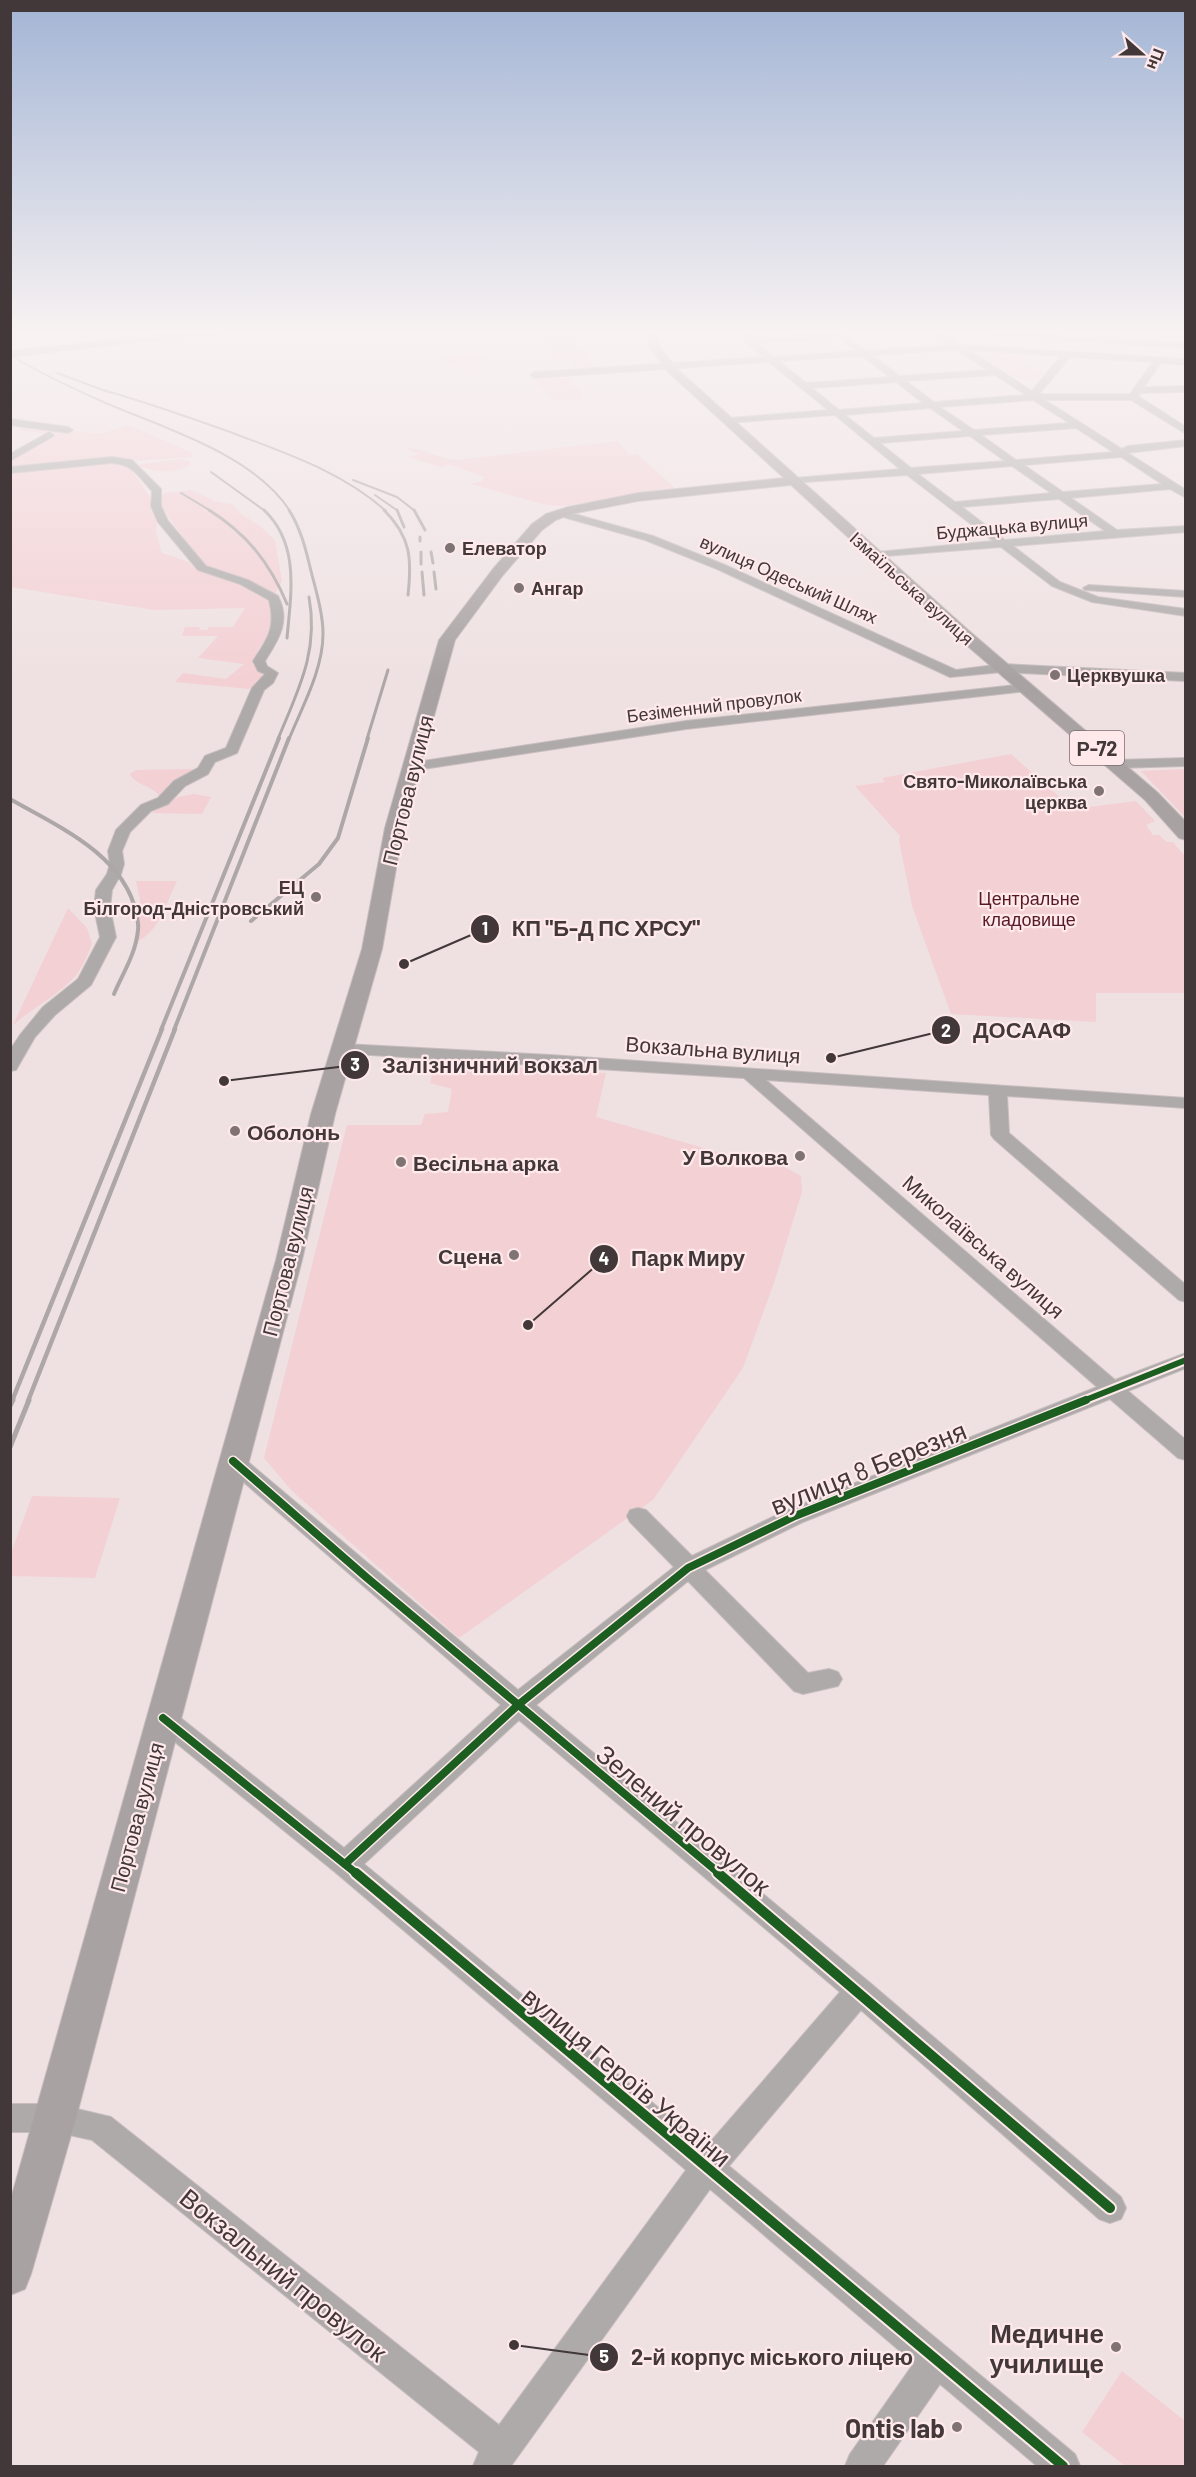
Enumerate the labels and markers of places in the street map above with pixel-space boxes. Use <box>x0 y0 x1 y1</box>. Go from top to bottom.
place label: Елеватор <box>462 537 547 559</box>
marker: Елеватор <box>443 541 457 555</box>
place label: Ангар <box>531 577 583 599</box>
marker: Ангар <box>512 581 526 595</box>
place label: Церквушка <box>1067 664 1166 686</box>
marker: Церквушка <box>1048 668 1062 682</box>
place label: Свято-Миколаївська церква <box>903 770 1088 813</box>
marker: Свято-Миколаївська церква <box>1092 784 1106 798</box>
place label: ЕЦ Білгород-Дністровський <box>83 876 305 919</box>
marker: ЕЦ Білгород-Дністровський <box>309 890 323 904</box>
callout: КП "Б-Д ПС ХРСУ" <box>470 909 713 949</box>
callout: ДОСААФ <box>931 1010 1083 1050</box>
callout: Залізничний вокзал <box>340 1045 610 1085</box>
place label: Оболонь <box>247 1119 340 1144</box>
marker: Оболонь <box>228 1124 242 1138</box>
place label: У Волкова <box>683 1144 788 1169</box>
marker: У Волкова <box>793 1149 807 1163</box>
place label: Весільна арка <box>413 1150 559 1175</box>
marker: Весільна арка <box>394 1155 408 1169</box>
callout: Парк Миру <box>589 1239 757 1279</box>
place label: Сцена <box>438 1243 502 1268</box>
marker: Сцена <box>507 1248 521 1262</box>
place label: Медичне училище <box>990 2317 1104 2378</box>
callout: 2-й корпус міського ліцею <box>589 2337 925 2377</box>
marker: Медичне училище <box>1109 2340 1123 2354</box>
place label: Ontis lab <box>845 2412 945 2443</box>
marker: Ontis lab <box>950 2420 964 2434</box>

